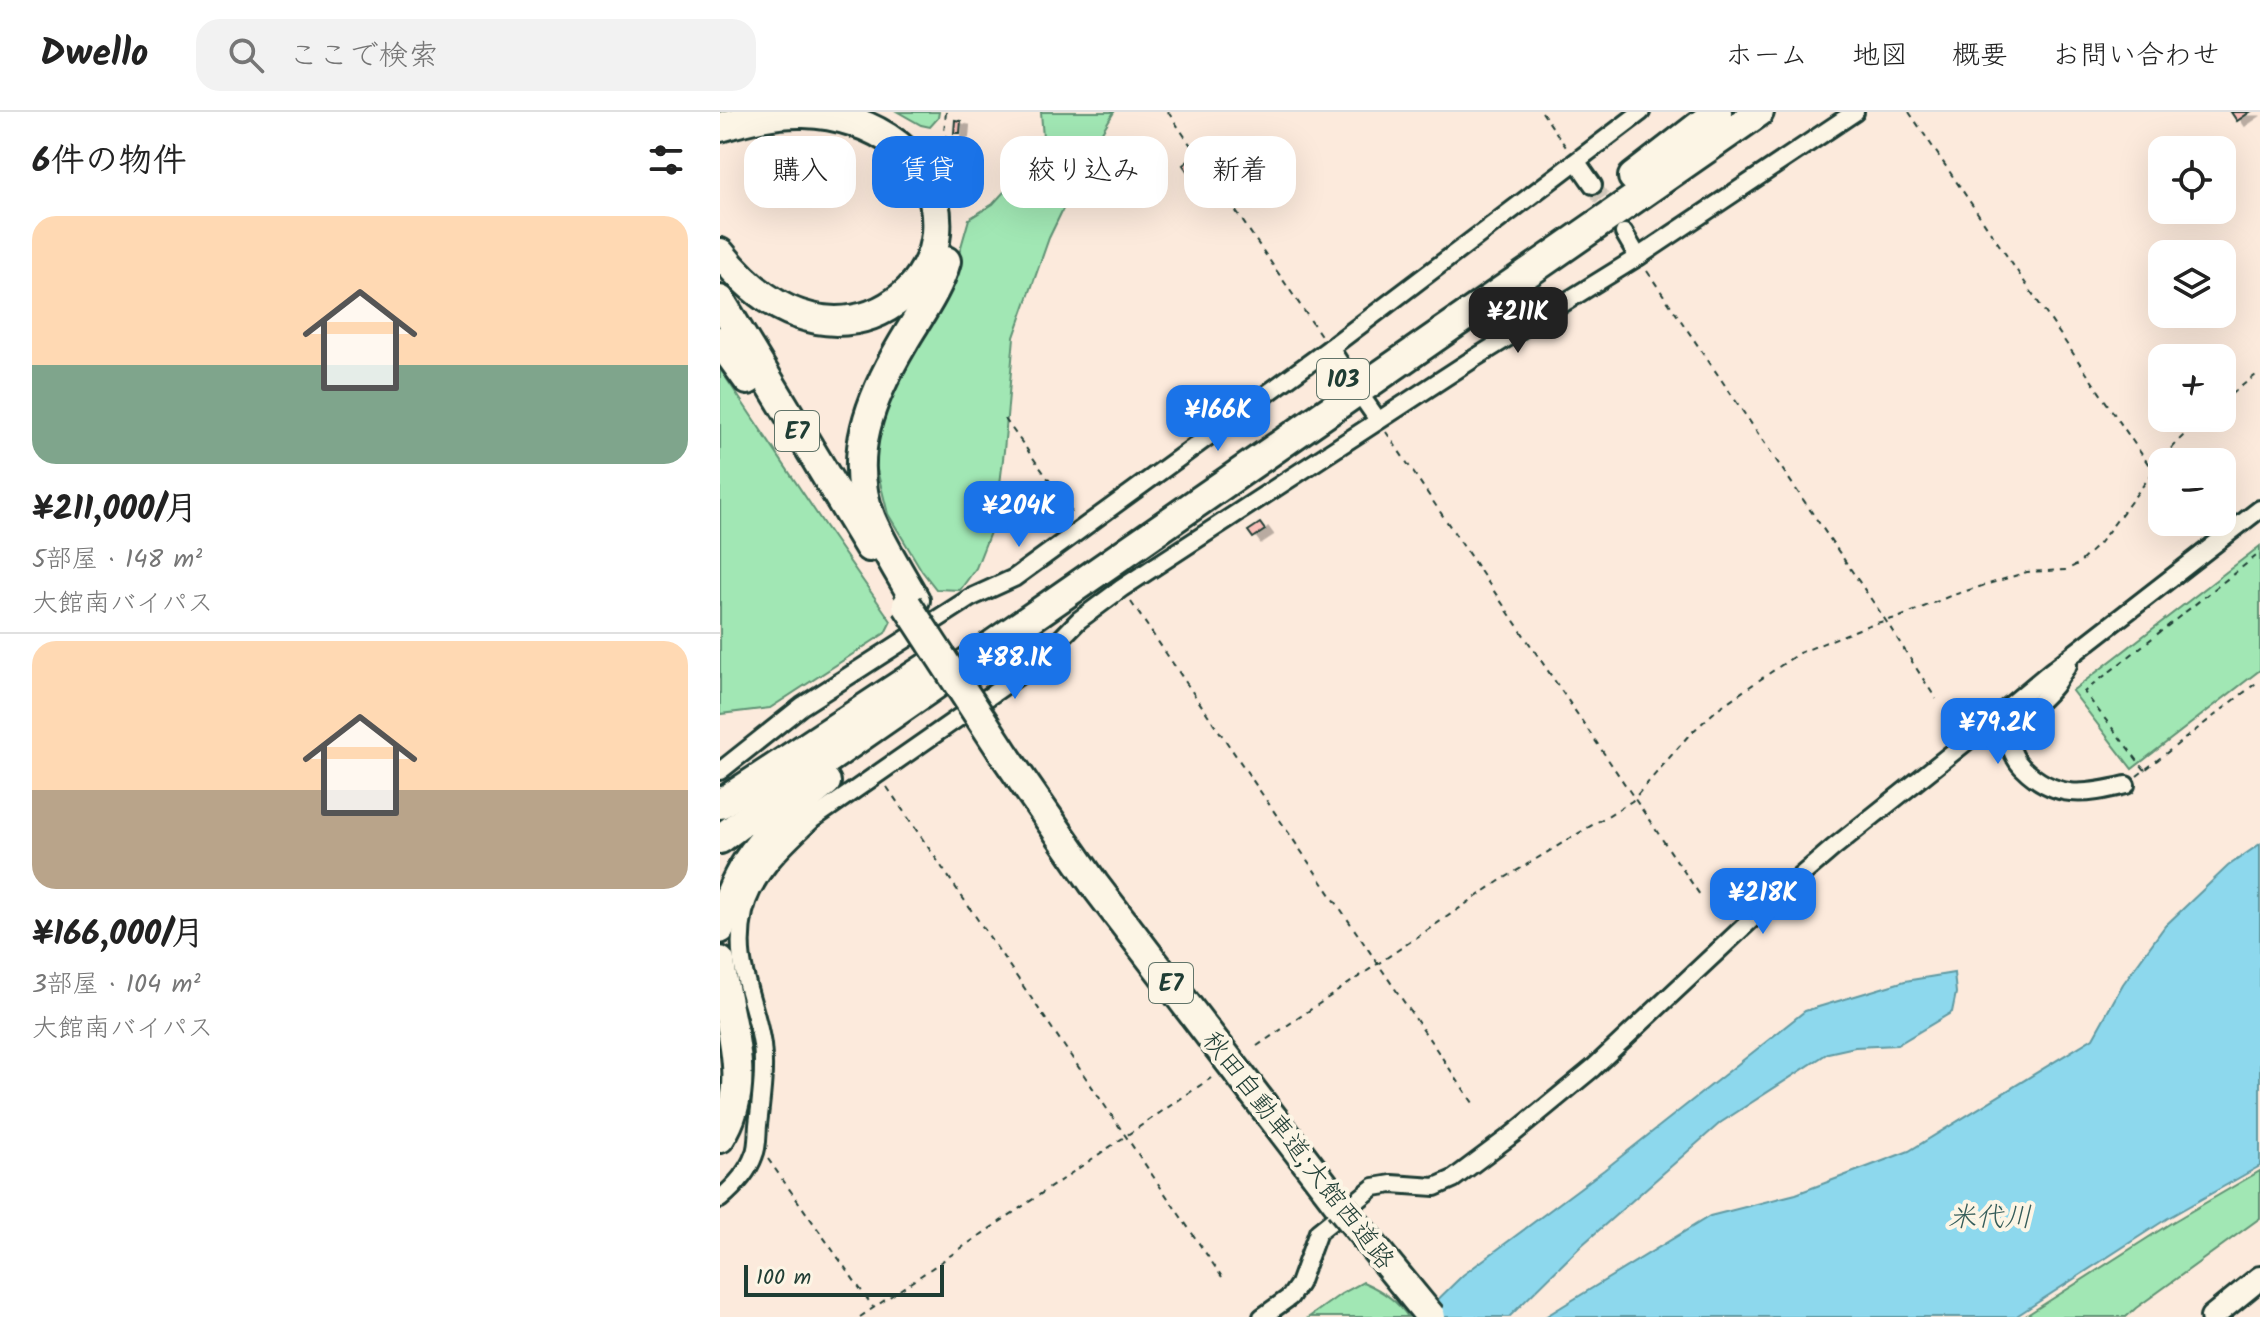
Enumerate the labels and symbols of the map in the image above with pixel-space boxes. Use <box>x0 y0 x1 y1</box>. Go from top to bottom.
pin: ¥211K <box>1462 287 1574 355</box>
road number: 103 <box>1317 359 1369 399</box>
pin: ¥166K <box>1162 385 1274 453</box>
road number: E7 <box>775 411 819 451</box>
pin: ¥204K <box>963 481 1075 549</box>
pin: ¥88.1K <box>950 633 1080 701</box>
pin: ¥79.2K <box>1933 698 2063 766</box>
pin: ¥218K <box>1707 868 1819 936</box>
road number: E7 <box>1149 963 1193 1003</box>
street label: 秋田自動車道;大館西道路 <box>1190 1022 1404 1280</box>
water label: 米代川 <box>1948 1196 2032 1241</box>
scale bar <box>744 1261 944 1297</box>

